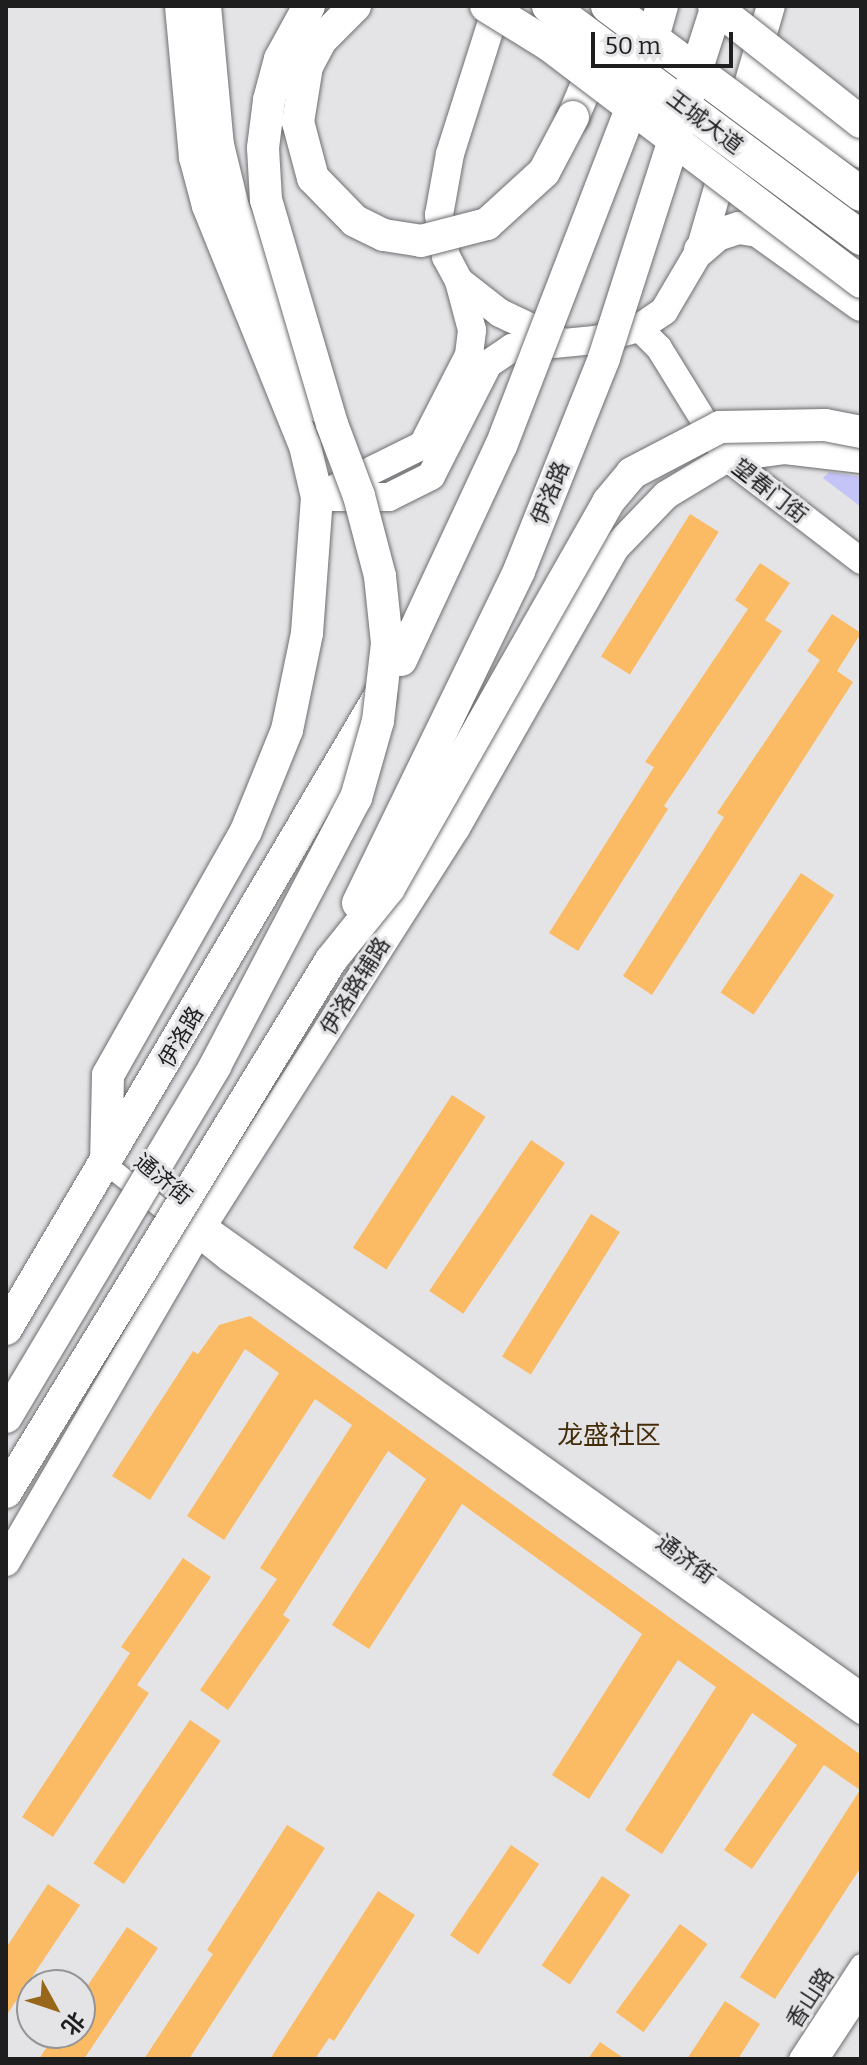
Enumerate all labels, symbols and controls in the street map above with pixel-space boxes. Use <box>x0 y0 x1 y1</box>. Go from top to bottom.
scale bar <box>595 16 737 66</box>
text: 50 m <box>605 32 661 60</box>
street label: 王城大道 <box>662 85 748 159</box>
street label: 望春门街 <box>727 454 813 528</box>
street label: 伊洛路 <box>525 457 575 529</box>
street label: 伊洛路辅路 <box>315 932 395 1040</box>
street label: 伊洛路 <box>153 1002 209 1072</box>
street label: 通济街 <box>129 1148 197 1210</box>
district label: 龙盛社区 <box>557 1420 661 1452</box>
street label: 通济街 <box>652 1529 720 1589</box>
street label: 香山路 <box>781 1963 839 2033</box>
north arrow <box>16 1969 96 2049</box>
text: 北 <box>56 2006 91 2041</box>

